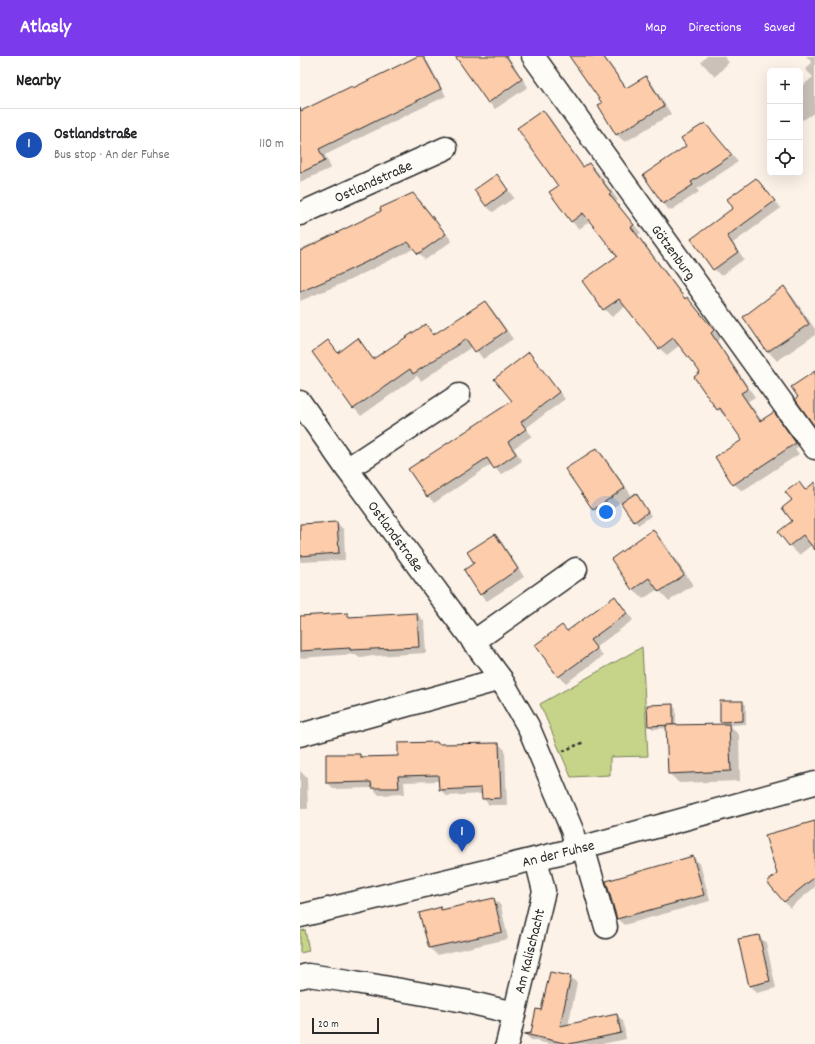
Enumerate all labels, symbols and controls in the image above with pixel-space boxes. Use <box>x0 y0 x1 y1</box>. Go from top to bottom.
text: Atlasly <box>20 15 71 42</box>
text: Map <box>645 18 667 38</box>
text: Directions <box>689 18 742 38</box>
text: Saved <box>764 18 795 38</box>
map controls <box>767 68 803 176</box>
button: + <box>767 68 803 104</box>
text: Nearby <box>16 70 60 94</box>
button: − <box>767 104 803 140</box>
text: Ostlandstraße <box>54 124 137 146</box>
text: 1 <box>28 135 30 154</box>
text: 110 m <box>259 135 284 154</box>
button: locate <box>767 140 803 176</box>
text: Bus stop · An der Fuhse <box>54 146 169 165</box>
street label: Ostlandstraße <box>331 156 417 210</box>
street label: Götzenburg <box>645 221 700 286</box>
street label: Ostlandstraße <box>361 497 428 578</box>
your location <box>596 502 616 522</box>
pin: 1 <box>449 819 475 852</box>
street label: An der Fuhse <box>520 835 597 875</box>
street label: Am Kalischacht <box>510 906 552 996</box>
scale bar <box>312 1016 379 1035</box>
text: 20 m <box>318 1017 339 1033</box>

